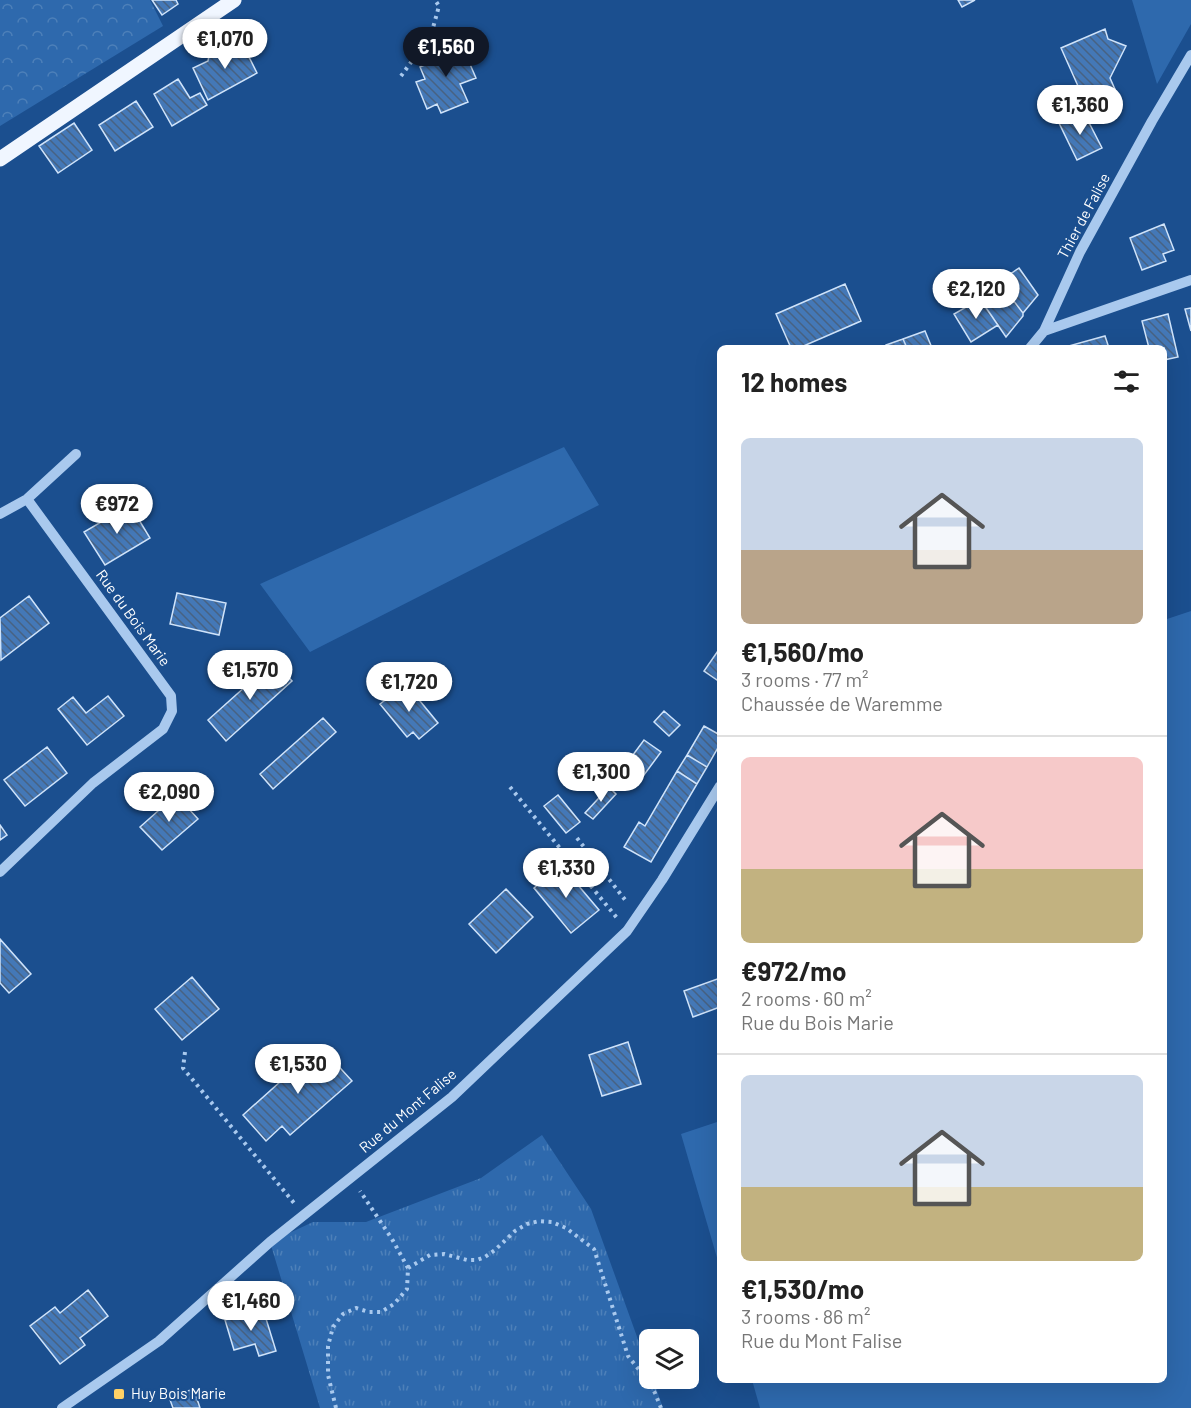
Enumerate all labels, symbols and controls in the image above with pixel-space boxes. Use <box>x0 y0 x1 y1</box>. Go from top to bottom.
pin: €1,070 <box>176 19 274 70</box>
text: €1,070 <box>196 26 254 50</box>
pin: €1,560 <box>397 27 495 78</box>
text: €1,560 <box>417 34 475 58</box>
pin: €1,360 <box>1031 85 1129 136</box>
text: €1,360 <box>1051 92 1109 116</box>
street label: Thier de Falise <box>1053 170 1113 261</box>
pin: €2,120 <box>927 269 1025 320</box>
text: €2,120 <box>947 276 1005 300</box>
icon: filters <box>1110 365 1143 398</box>
text: 12 homes <box>741 366 847 397</box>
icon: home <box>888 477 996 585</box>
pin: €972 <box>81 484 153 535</box>
text: €972 <box>95 491 139 515</box>
street label: Rue du Bois Marie <box>93 566 175 669</box>
text: €1,560/mo <box>741 636 864 667</box>
pin: €1,570 <box>201 650 299 701</box>
text: €1,570 <box>221 657 279 681</box>
pin: €1,720 <box>360 662 458 713</box>
text: 3 rooms · 77 m² <box>741 667 869 691</box>
text: €1,720 <box>380 669 438 693</box>
text: Chaussée de Waremme <box>741 691 943 715</box>
pin: €1,300 <box>552 752 650 803</box>
text: €1,300 <box>572 759 630 783</box>
pin: €2,090 <box>120 772 218 823</box>
text: €2,090 <box>138 779 200 803</box>
icon: home <box>888 796 996 904</box>
pin: €1,330 <box>517 848 615 899</box>
text: €1,330 <box>537 855 595 879</box>
text: €972/mo <box>741 955 846 986</box>
text: 2 rooms · 60 m² <box>741 986 872 1010</box>
text: Rue du Bois Marie <box>741 1010 894 1034</box>
pin: €1,530 <box>249 1044 347 1095</box>
text: €1,530 <box>269 1051 327 1075</box>
street label: Rue du Mont Falise <box>355 1064 460 1156</box>
icon: home <box>888 1114 996 1222</box>
text: €1,530/mo <box>741 1273 864 1304</box>
pin: €1,460 <box>202 1281 300 1332</box>
text: €1,460 <box>221 1288 281 1312</box>
text: 3 rooms · 86 m² <box>741 1304 870 1328</box>
text: Rue du Mont Falise <box>741 1328 902 1352</box>
map controls <box>639 1329 699 1389</box>
button: layers <box>639 1329 699 1389</box>
place label: Huy Bois Marie <box>131 1384 226 1402</box>
marker: Huy Bois Marie <box>112 1387 126 1401</box>

